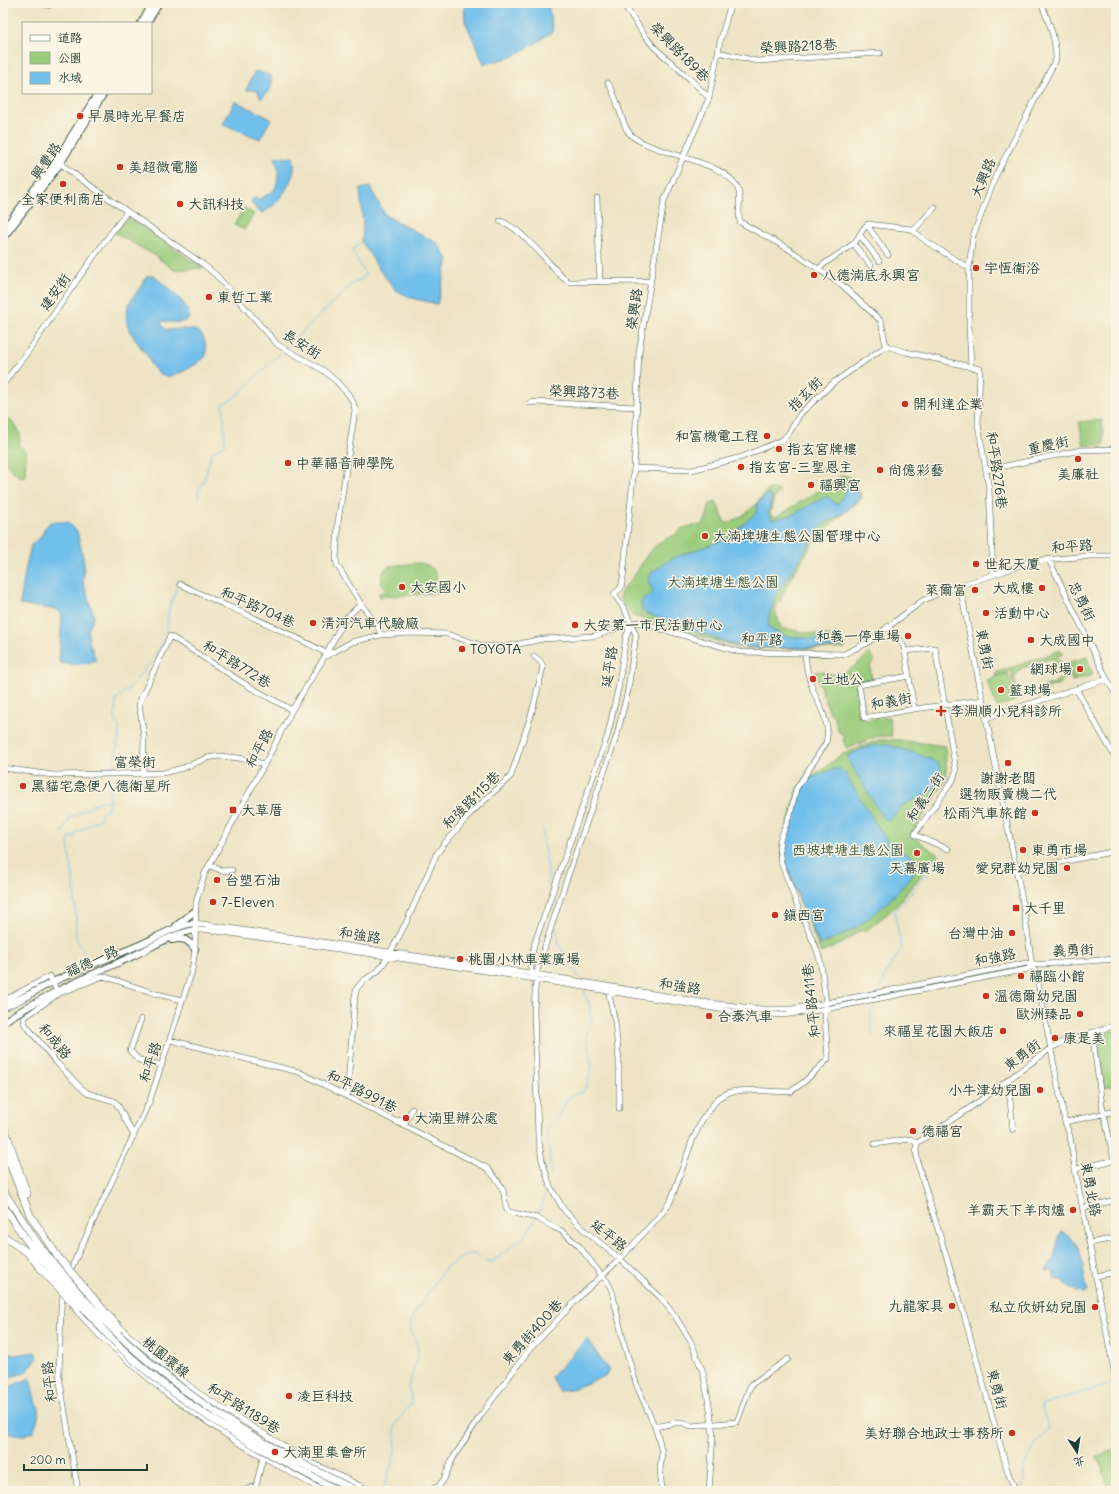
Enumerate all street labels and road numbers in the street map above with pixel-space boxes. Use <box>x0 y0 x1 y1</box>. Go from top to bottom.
street label: 榮興路189巷 <box>646 18 715 87</box>
street label: 榮興路218巷 <box>759 35 838 57</box>
street label: 興豐路 <box>27 139 65 183</box>
street label: 大興路 <box>967 155 999 201</box>
street label: 建安街 <box>36 270 74 314</box>
street label: 榮興路 <box>622 287 646 331</box>
street label: 長安街 <box>279 325 325 363</box>
street label: 指玄街 <box>784 373 826 415</box>
street label: 榮興路73巷 <box>548 381 621 403</box>
street label: 和平路276巷 <box>983 430 1012 511</box>
street label: 重慶街 <box>1026 432 1070 458</box>
street label: 和平路 <box>1050 536 1094 556</box>
street label: 忠勇街 <box>1065 578 1099 624</box>
street label: 和平路704巷 <box>218 582 299 632</box>
street label: 東勇街 <box>972 627 998 671</box>
street label: 和平路 <box>741 629 783 649</box>
street label: 和平路772巷 <box>199 636 275 693</box>
street label: 延平路 <box>597 645 621 689</box>
street label: 和義街 <box>869 688 913 714</box>
street label: 和平路 <box>241 725 277 771</box>
street label: 富榮街 <box>114 753 156 771</box>
street label: 和強路115巷 <box>438 766 505 833</box>
street label: 和義二街 <box>902 769 948 825</box>
street label: 和強路 <box>338 923 382 947</box>
street label: 義勇街 <box>1052 940 1094 960</box>
street label: 福德一路 <box>63 941 121 981</box>
street label: 和強路 <box>973 944 1017 970</box>
street label: 和平路411巷 <box>798 962 824 1039</box>
street label: 和強路 <box>658 974 702 998</box>
street label: 和成路 <box>35 1019 75 1063</box>
street label: 東勇街 <box>1000 1035 1044 1075</box>
street label: 和平路 <box>135 1039 165 1085</box>
street label: 和平路991巷 <box>323 1065 402 1117</box>
street label: 東勇北路 <box>1077 1160 1105 1218</box>
street label: 延平路 <box>587 1215 631 1255</box>
street label: 東勇街400巷 <box>498 1295 567 1369</box>
street label: 桃園環線 <box>139 1332 193 1382</box>
street label: 和平路 <box>38 1360 60 1404</box>
street label: 東勇街 <box>983 1366 1011 1412</box>
street label: 和平路1189巷 <box>204 1378 285 1438</box>

